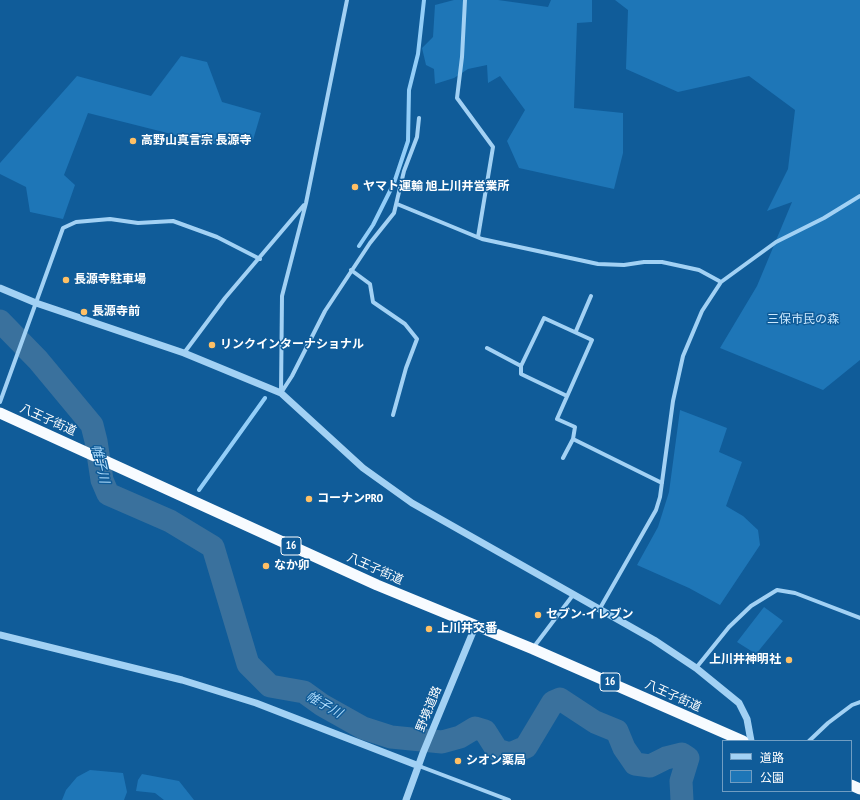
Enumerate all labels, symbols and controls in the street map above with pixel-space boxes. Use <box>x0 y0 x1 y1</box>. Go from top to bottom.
place label: 高野山真言宗 長源寺 <box>141 134 251 148</box>
marker: 高野山真言宗 長源寺 <box>128 136 138 146</box>
place label: ヤマト運輸 旭上川井営業所 <box>363 180 509 194</box>
marker: ヤマト運輸 旭上川井営業所 <box>350 182 360 192</box>
place label: 長源寺駐車場 <box>74 273 146 287</box>
marker: 長源寺駐車場 <box>61 275 71 285</box>
place label: 長源寺前 <box>92 305 140 319</box>
marker: 長源寺前 <box>79 307 89 317</box>
park label: 三保市民の森 <box>767 313 839 327</box>
place label: リンクインターナショナル <box>220 338 364 352</box>
marker: リンクインターナショナル <box>207 340 217 350</box>
street label: 八王子街道 <box>18 401 78 439</box>
water label: 帷子川 <box>88 443 112 485</box>
place label: コーナンPRO <box>317 492 383 506</box>
marker: コーナンPRO <box>304 494 314 504</box>
road number: 16 <box>281 537 301 555</box>
street label: 八王子街道 <box>345 550 405 588</box>
place label: なか卯 <box>274 559 310 573</box>
marker: なか卯 <box>261 561 271 571</box>
place label: セブン-イレブン <box>546 608 634 622</box>
marker: セブン-イレブン <box>533 610 543 620</box>
place label: 上川井交番 <box>437 622 497 636</box>
marker: 上川井交番 <box>424 624 434 634</box>
place label: 上川井神明社 <box>709 653 781 667</box>
marker: 上川井神明社 <box>784 655 794 665</box>
road number: 16 <box>600 673 620 691</box>
street label: 八王子街道 <box>643 677 703 715</box>
street label: 野境道路 <box>413 684 445 734</box>
water label: 帷子川 <box>303 688 345 722</box>
legend <box>722 740 852 792</box>
text: 道路 <box>760 750 784 765</box>
place label: シオン薬局 <box>466 754 526 768</box>
marker: シオン薬局 <box>453 756 463 766</box>
text: 公園 <box>760 770 784 785</box>

